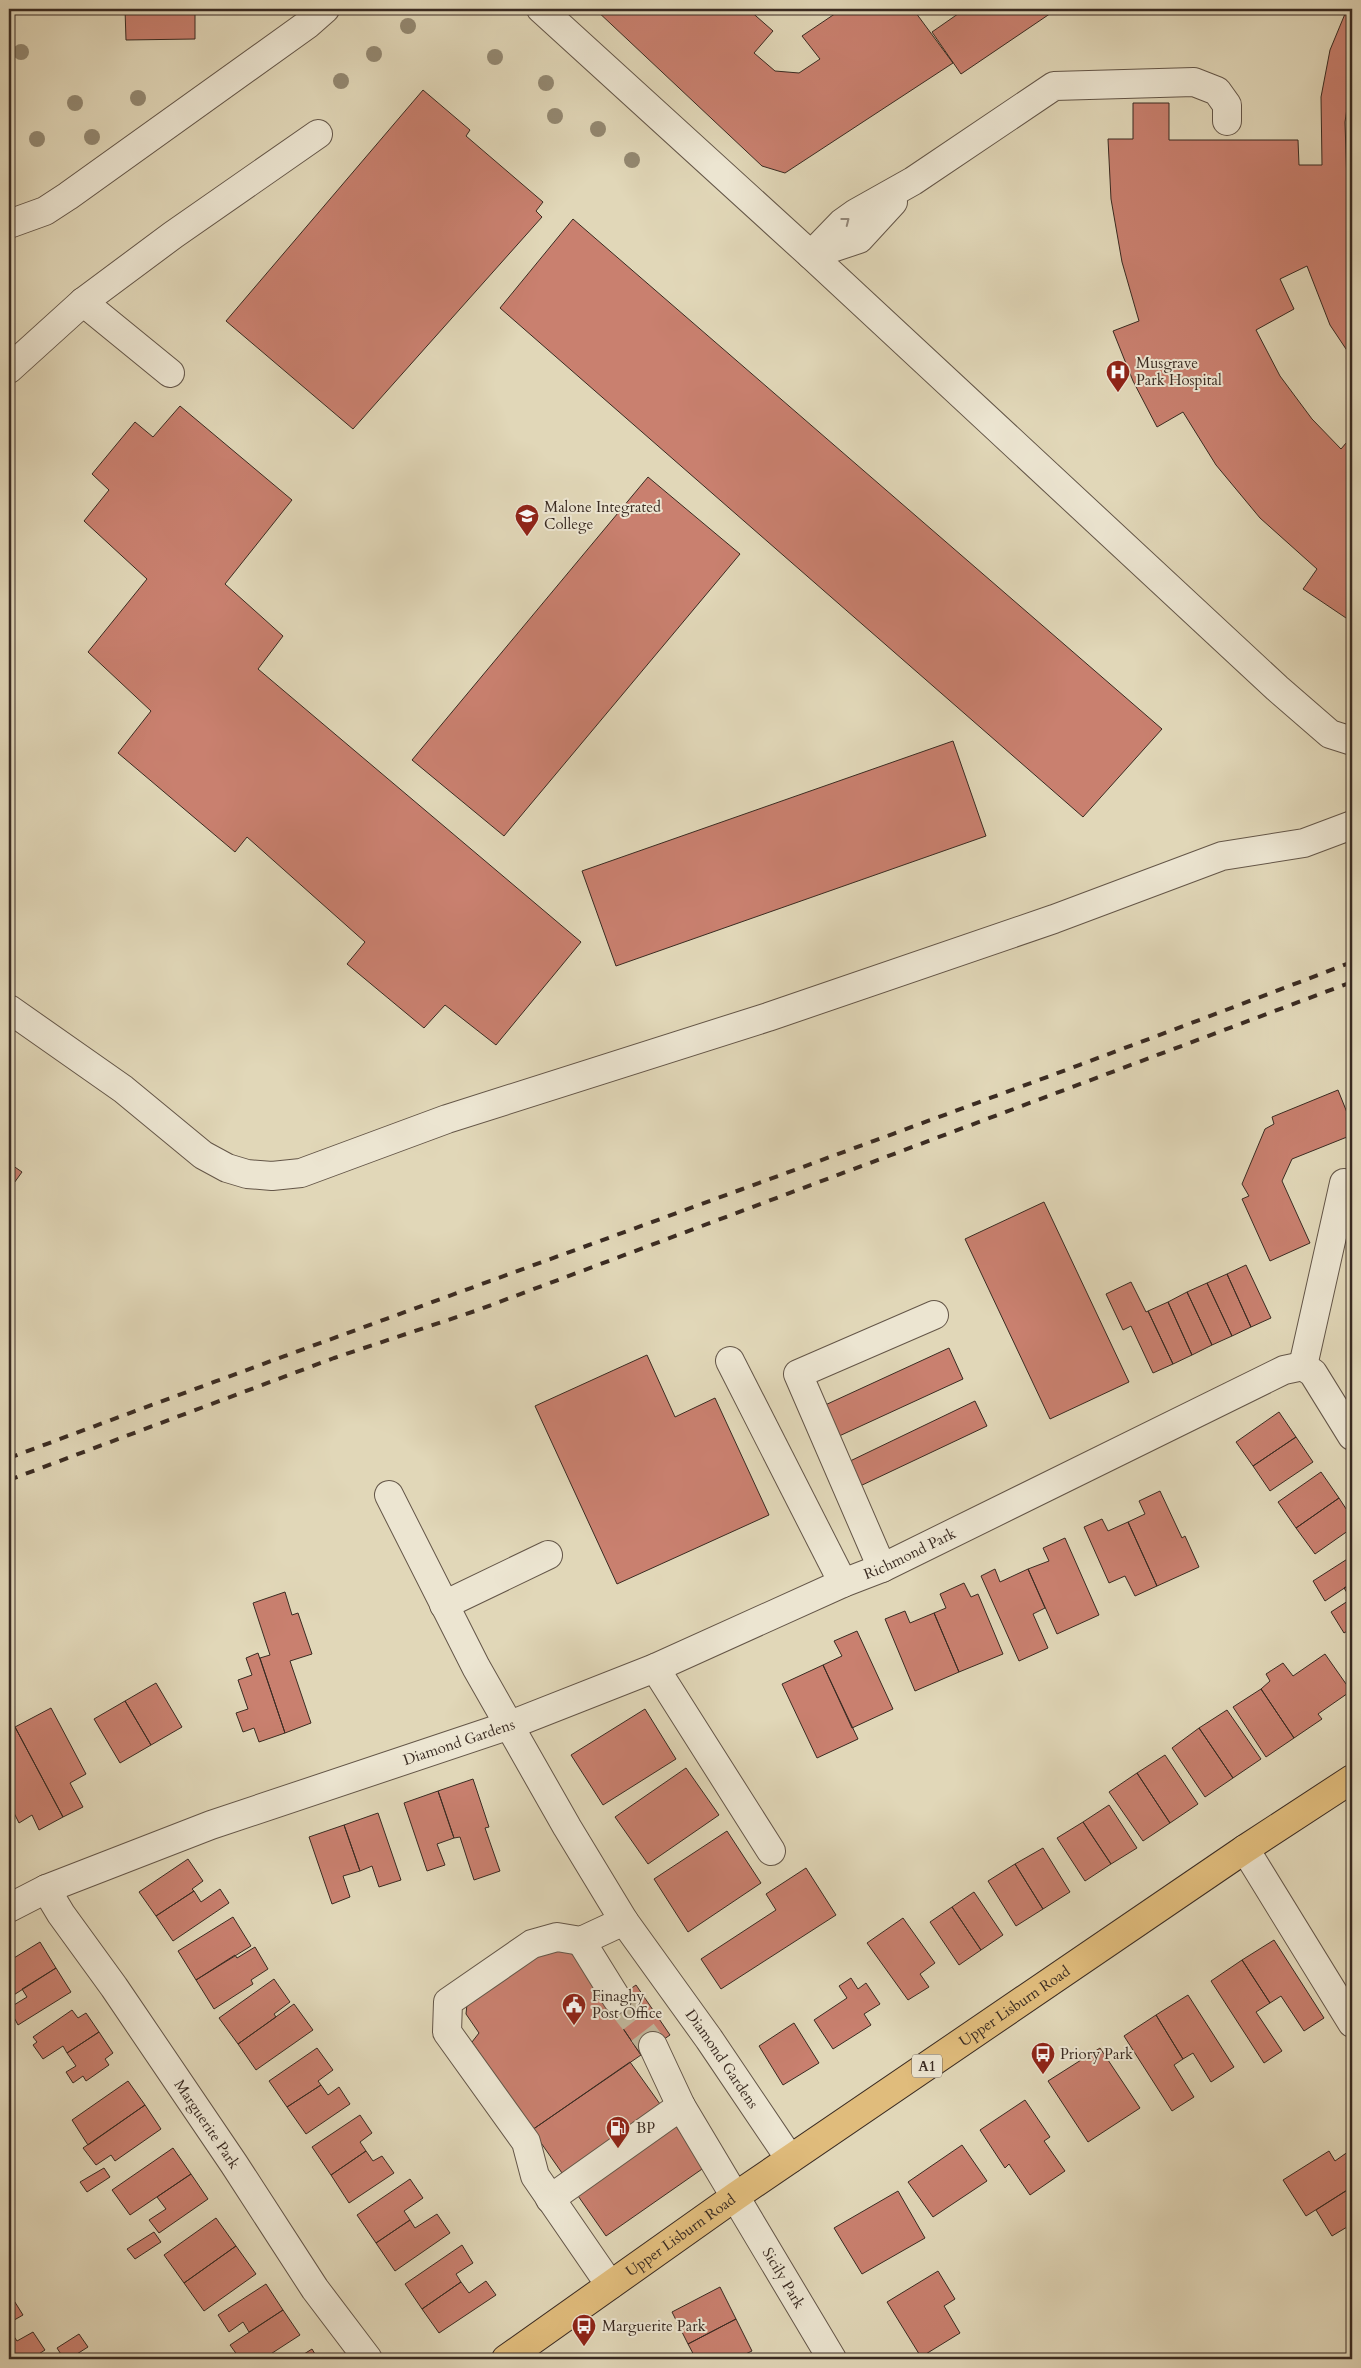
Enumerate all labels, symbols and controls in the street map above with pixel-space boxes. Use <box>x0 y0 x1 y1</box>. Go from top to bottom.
one-way arrow <box>840 219 849 227</box>
place label: Musgrave Park Hospital <box>1136 353 1222 390</box>
hospital icon: Musgrave Park Hospital <box>1105 359 1131 393</box>
place label: Malone Integrated College <box>544 497 661 534</box>
school or university icon: Malone Integrated College <box>514 503 540 537</box>
street label: Richmond Park <box>861 1523 959 1584</box>
street label: Diamond Gardens <box>401 1714 518 1770</box>
street label: Upper Lisburn Road <box>955 1961 1074 2051</box>
place label: Finaghy Post Office <box>592 1986 663 2023</box>
public building icon: Finaghy Post Office <box>561 1992 587 2026</box>
street label: Diamond Gardens <box>681 2005 763 2113</box>
bus stop icon: Priory Park <box>1030 2041 1056 2075</box>
place label: Priory Park <box>1060 2044 1133 2064</box>
road number: A1 <box>912 2054 942 2078</box>
street label: Marguerite Park <box>170 2076 244 2173</box>
fuel station icon: BP <box>605 2115 631 2149</box>
place label: BP <box>636 2118 655 2138</box>
street label: Upper Lisburn Road <box>622 2189 740 2281</box>
street label: Sicily Park <box>758 2244 810 2312</box>
bus stop icon: Marguerite Park <box>571 2313 597 2347</box>
place label: Marguerite Park <box>602 2316 706 2336</box>

